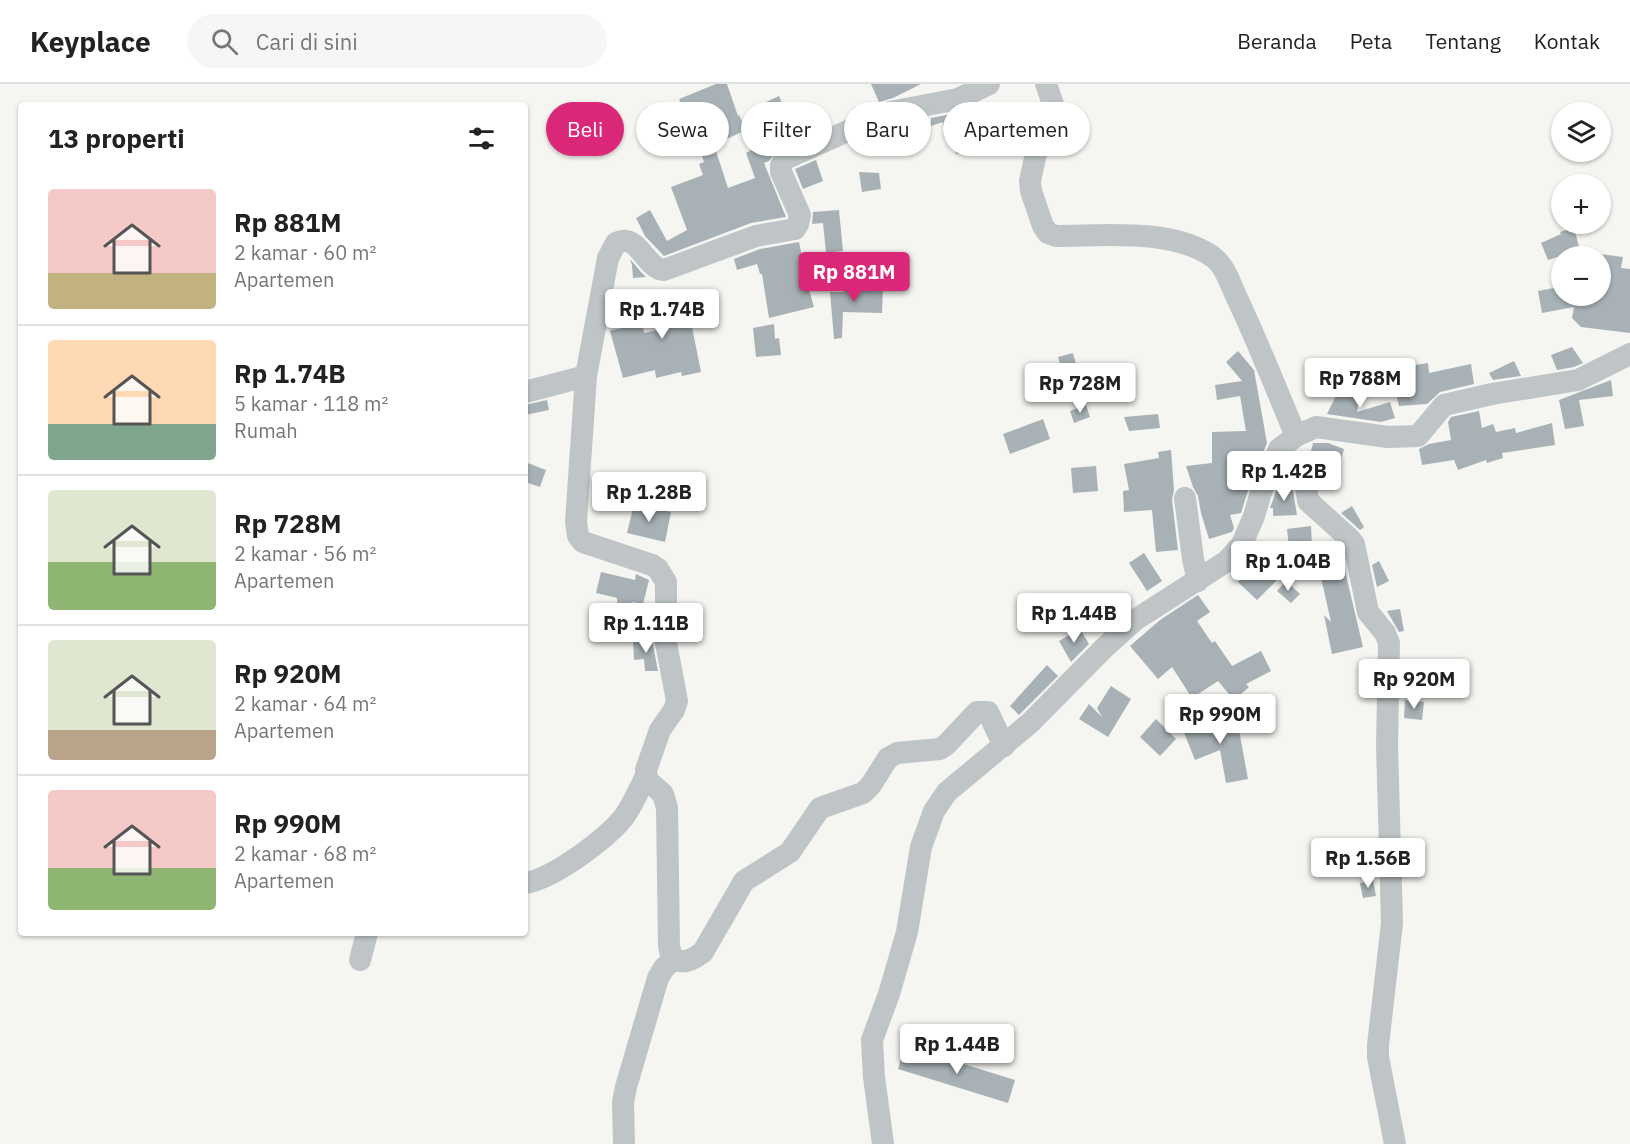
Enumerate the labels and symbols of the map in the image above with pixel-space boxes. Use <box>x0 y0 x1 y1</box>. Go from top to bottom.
pin: Rp 881M <box>799 252 909 303</box>
pin: Rp 1.74B <box>600 289 724 340</box>
pin: Rp 788M <box>1305 358 1415 409</box>
pin: Rp 728M <box>1025 363 1135 414</box>
pin: Rp 1.42B <box>1222 451 1346 502</box>
pin: Rp 1.28B <box>587 472 711 523</box>
pin: Rp 1.04B <box>1226 541 1350 592</box>
pin: Rp 1.44B <box>1012 593 1136 644</box>
pin: Rp 1.11B <box>584 603 708 654</box>
pin: Rp 920M <box>1359 659 1469 710</box>
pin: Rp 990M <box>1165 694 1275 745</box>
pin: Rp 1.56B <box>1306 838 1430 889</box>
pin: Rp 1.44B <box>895 1024 1019 1075</box>

